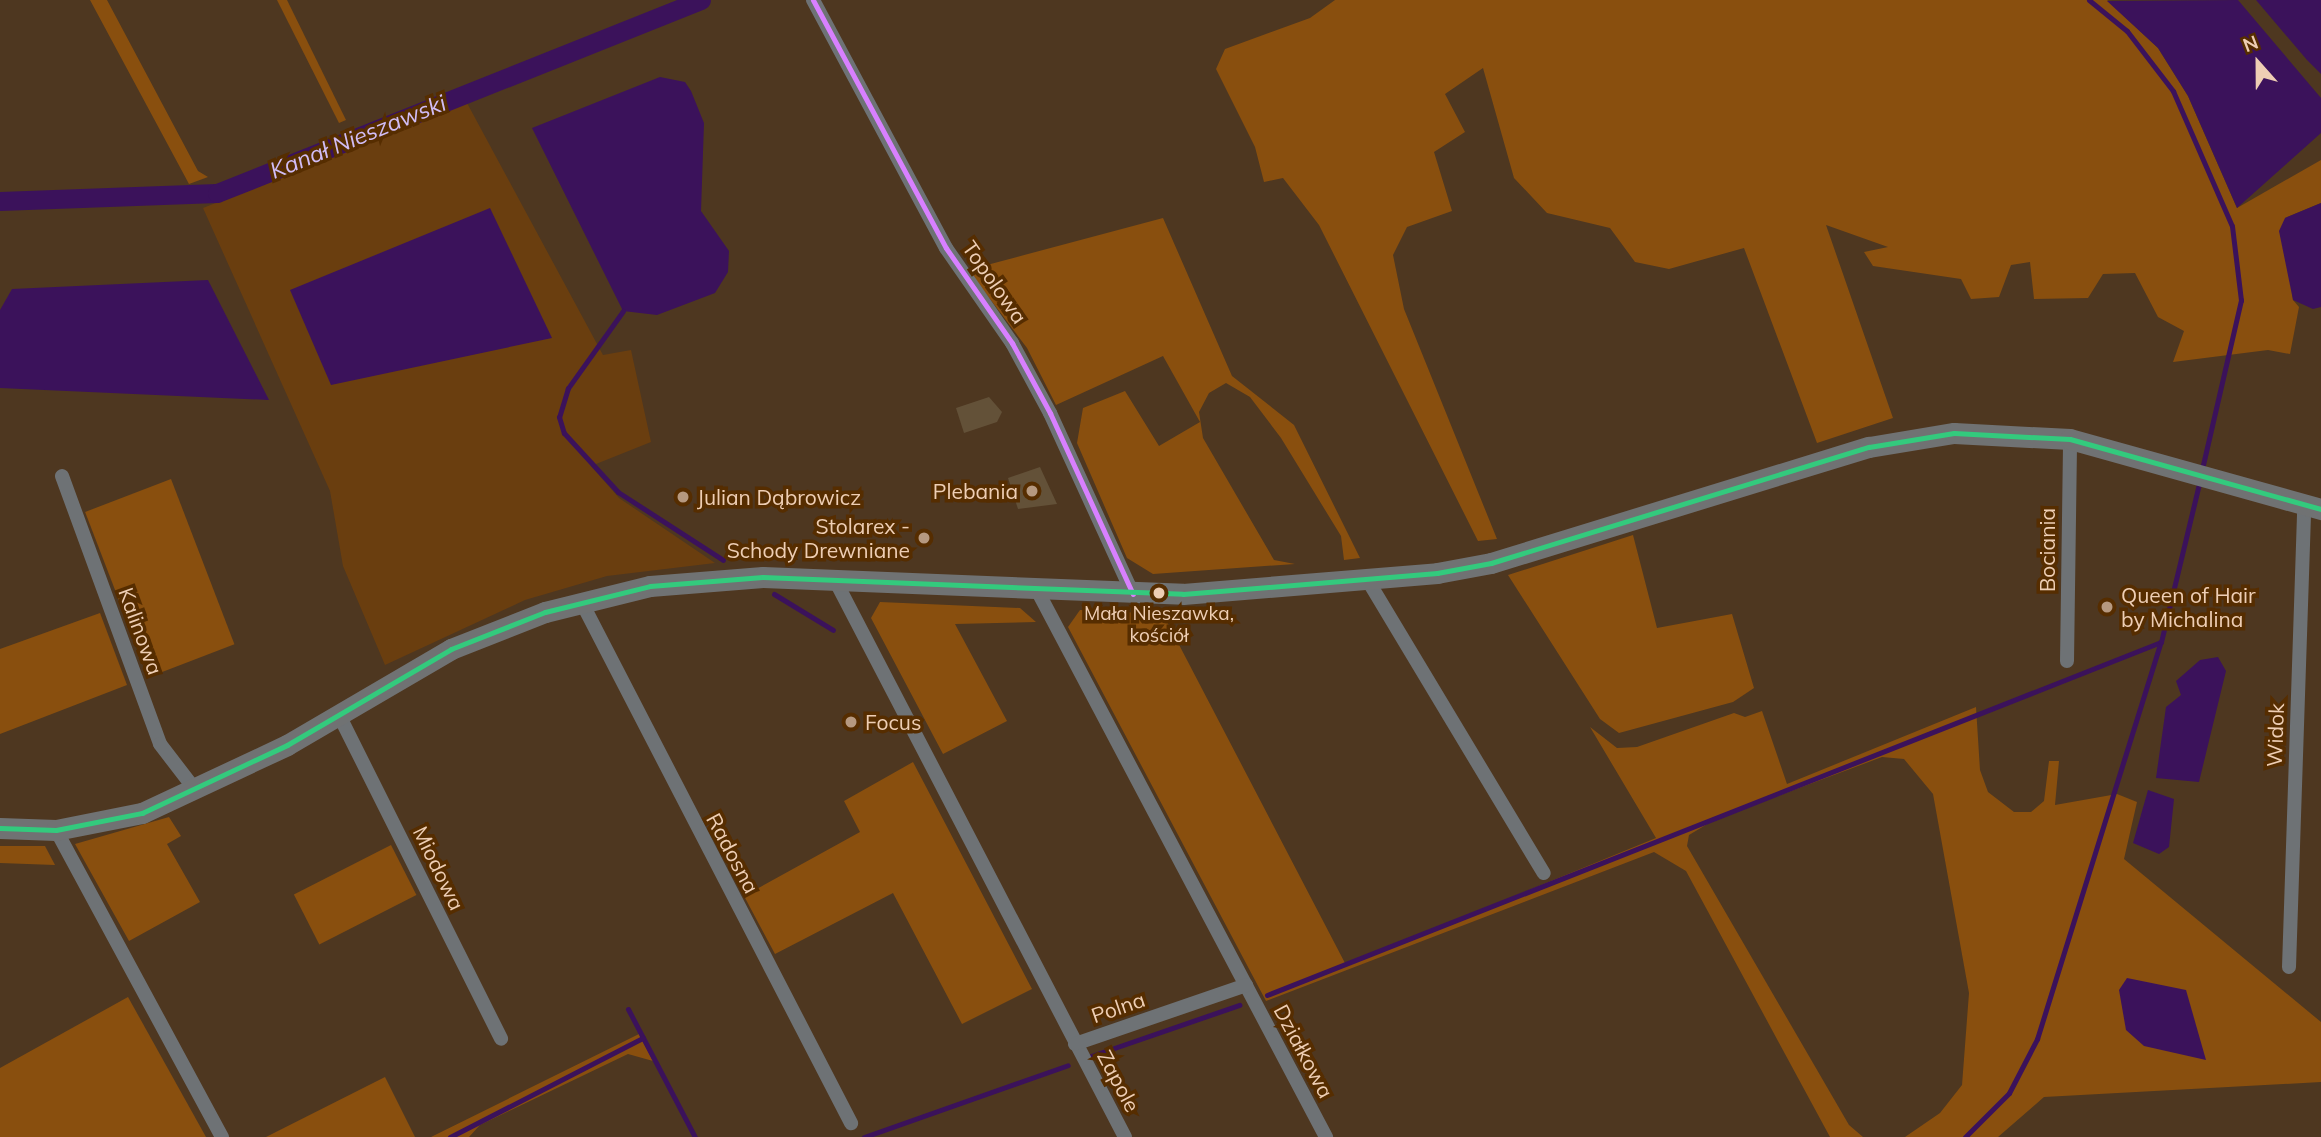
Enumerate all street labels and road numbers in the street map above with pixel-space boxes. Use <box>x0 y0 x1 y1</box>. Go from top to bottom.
street label: Topolowa <box>957 236 1033 328</box>
street label: Bociania <box>2034 508 2060 592</box>
street label: Kalinowa <box>114 584 168 678</box>
street label: Widok <box>2261 703 2289 767</box>
street label: Radosna <box>701 809 765 897</box>
street label: Miodowa <box>408 822 470 914</box>
street label: Polna <box>1088 986 1148 1028</box>
street label: Działkowa <box>1269 1000 1339 1102</box>
street label: Zapole <box>1092 1046 1146 1116</box>

